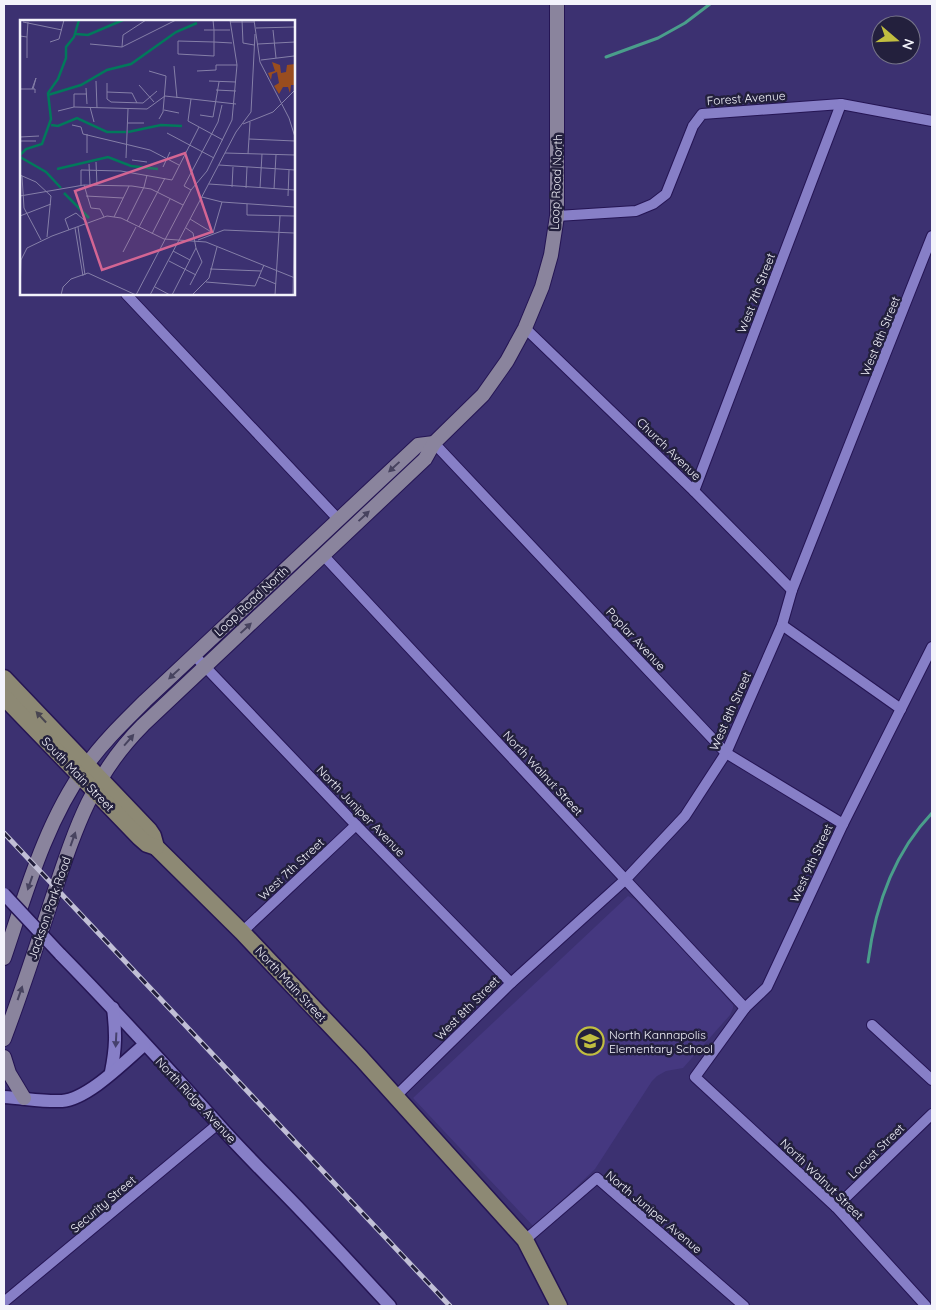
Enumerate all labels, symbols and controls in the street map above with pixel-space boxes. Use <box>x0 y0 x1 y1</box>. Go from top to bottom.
north arrow <box>871 15 921 65</box>
inset map <box>20 20 295 295</box>
text: N <box>898 36 918 52</box>
street label: Forest Avenue <box>706 88 786 108</box>
street label: Loop Road North <box>547 134 565 230</box>
street label: West 7th Street <box>734 251 778 335</box>
street label: West 8th Street <box>857 294 903 378</box>
street label: Church Avenue <box>634 415 704 483</box>
one-way arrow <box>389 461 401 473</box>
one-way arrow <box>358 510 370 522</box>
street label: Loop Road North <box>211 563 291 639</box>
street label: Poplar Avenue <box>603 604 669 674</box>
one-way arrow <box>240 622 252 634</box>
one-way arrow <box>168 668 180 680</box>
street label: West 8th Street <box>706 669 754 753</box>
one-way arrow <box>35 712 47 724</box>
street label: North Walnut Street <box>500 728 586 818</box>
street label: South Main Street <box>39 734 117 814</box>
one-way arrow <box>123 735 135 747</box>
street label: North Juniper Avenue <box>314 762 409 860</box>
street label: West 9th Street <box>786 821 836 905</box>
one-way arrow <box>69 831 77 846</box>
street label: West 7th Street <box>255 835 327 903</box>
street label: Jackson Park Road <box>24 854 74 962</box>
one-way arrow <box>26 875 33 890</box>
street label: North Main Street <box>252 943 330 1025</box>
street label: West 8th Street <box>432 973 502 1043</box>
one-way arrow <box>16 985 24 1000</box>
school or university icon: North Kannapolis Elementary School <box>575 1026 605 1056</box>
place label: North Kannapolis Elementary School <box>609 1027 713 1056</box>
one-way arrow <box>111 1032 119 1048</box>
street label: North Ridge Avenue <box>153 1054 239 1146</box>
street label: Locust Street <box>845 1120 907 1182</box>
street label: North Walnut Street <box>777 1135 867 1223</box>
street label: North Juniper Avenue <box>603 1167 705 1257</box>
street label: Security Street <box>67 1172 139 1236</box>

